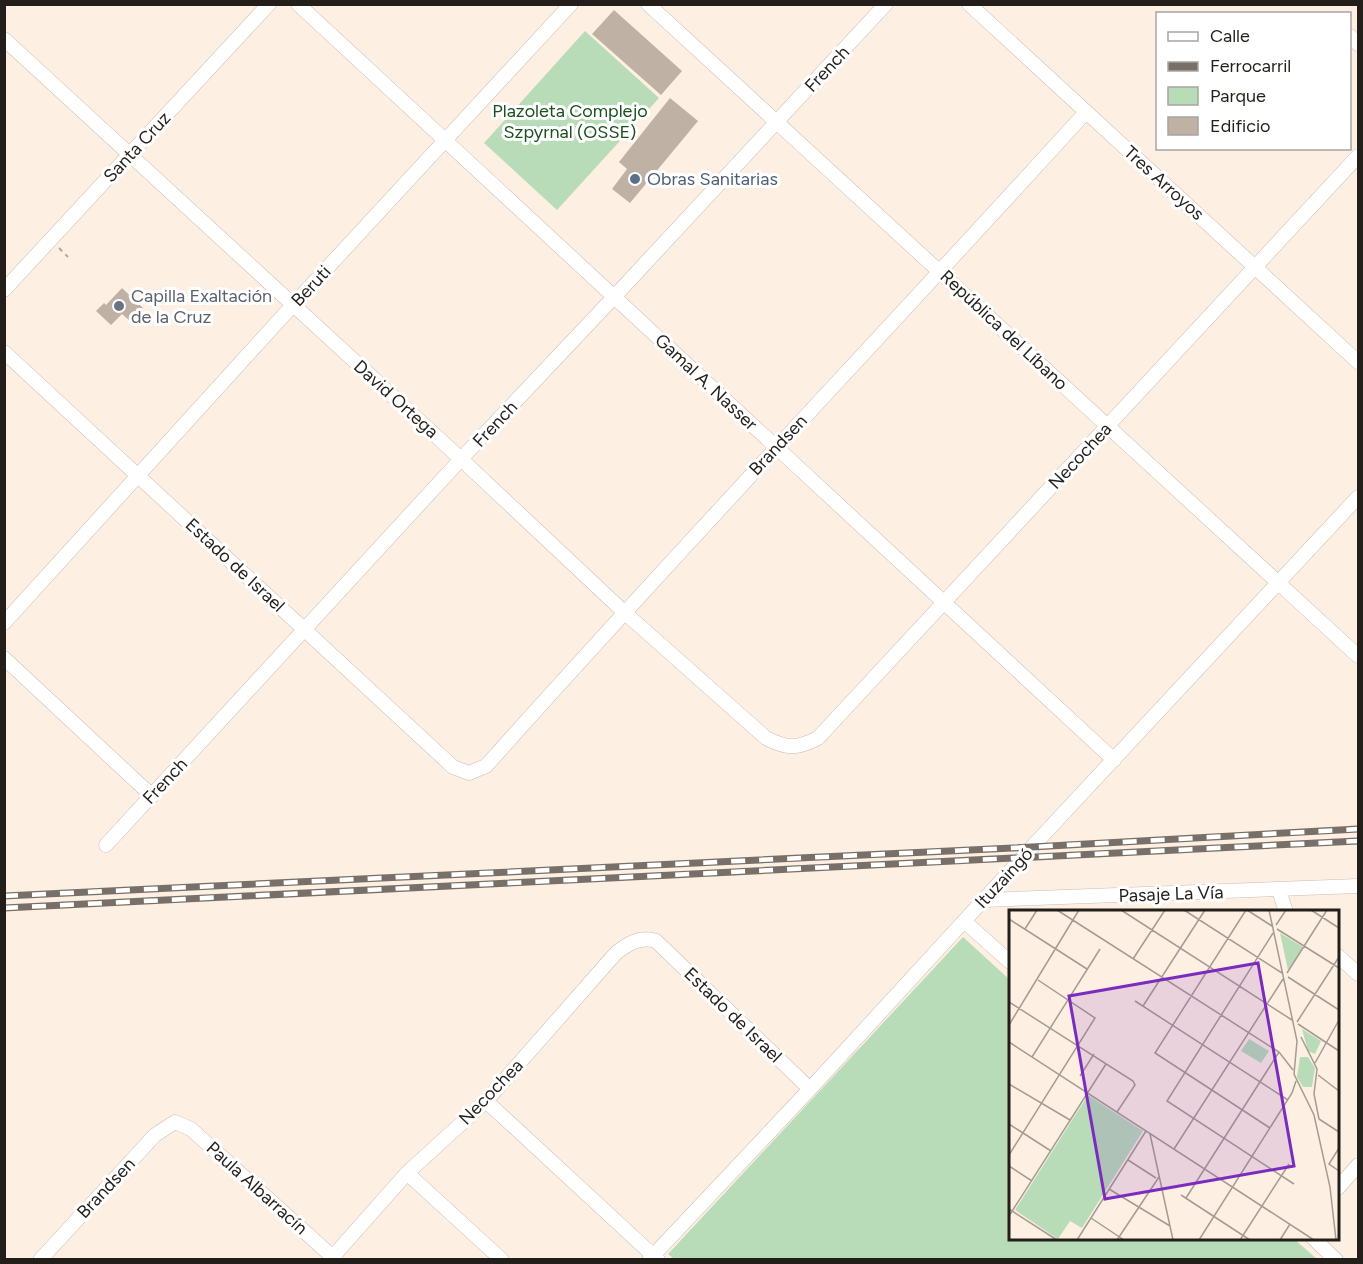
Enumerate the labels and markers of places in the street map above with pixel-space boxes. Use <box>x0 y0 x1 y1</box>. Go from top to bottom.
place label: Obras Sanitarias <box>647 168 778 190</box>
marker: Obras Sanitarias <box>628 172 642 186</box>
place label: Capilla Exaltación de la Cruz <box>131 285 272 328</box>
marker: Capilla Exaltación de la Cruz <box>112 299 126 313</box>

